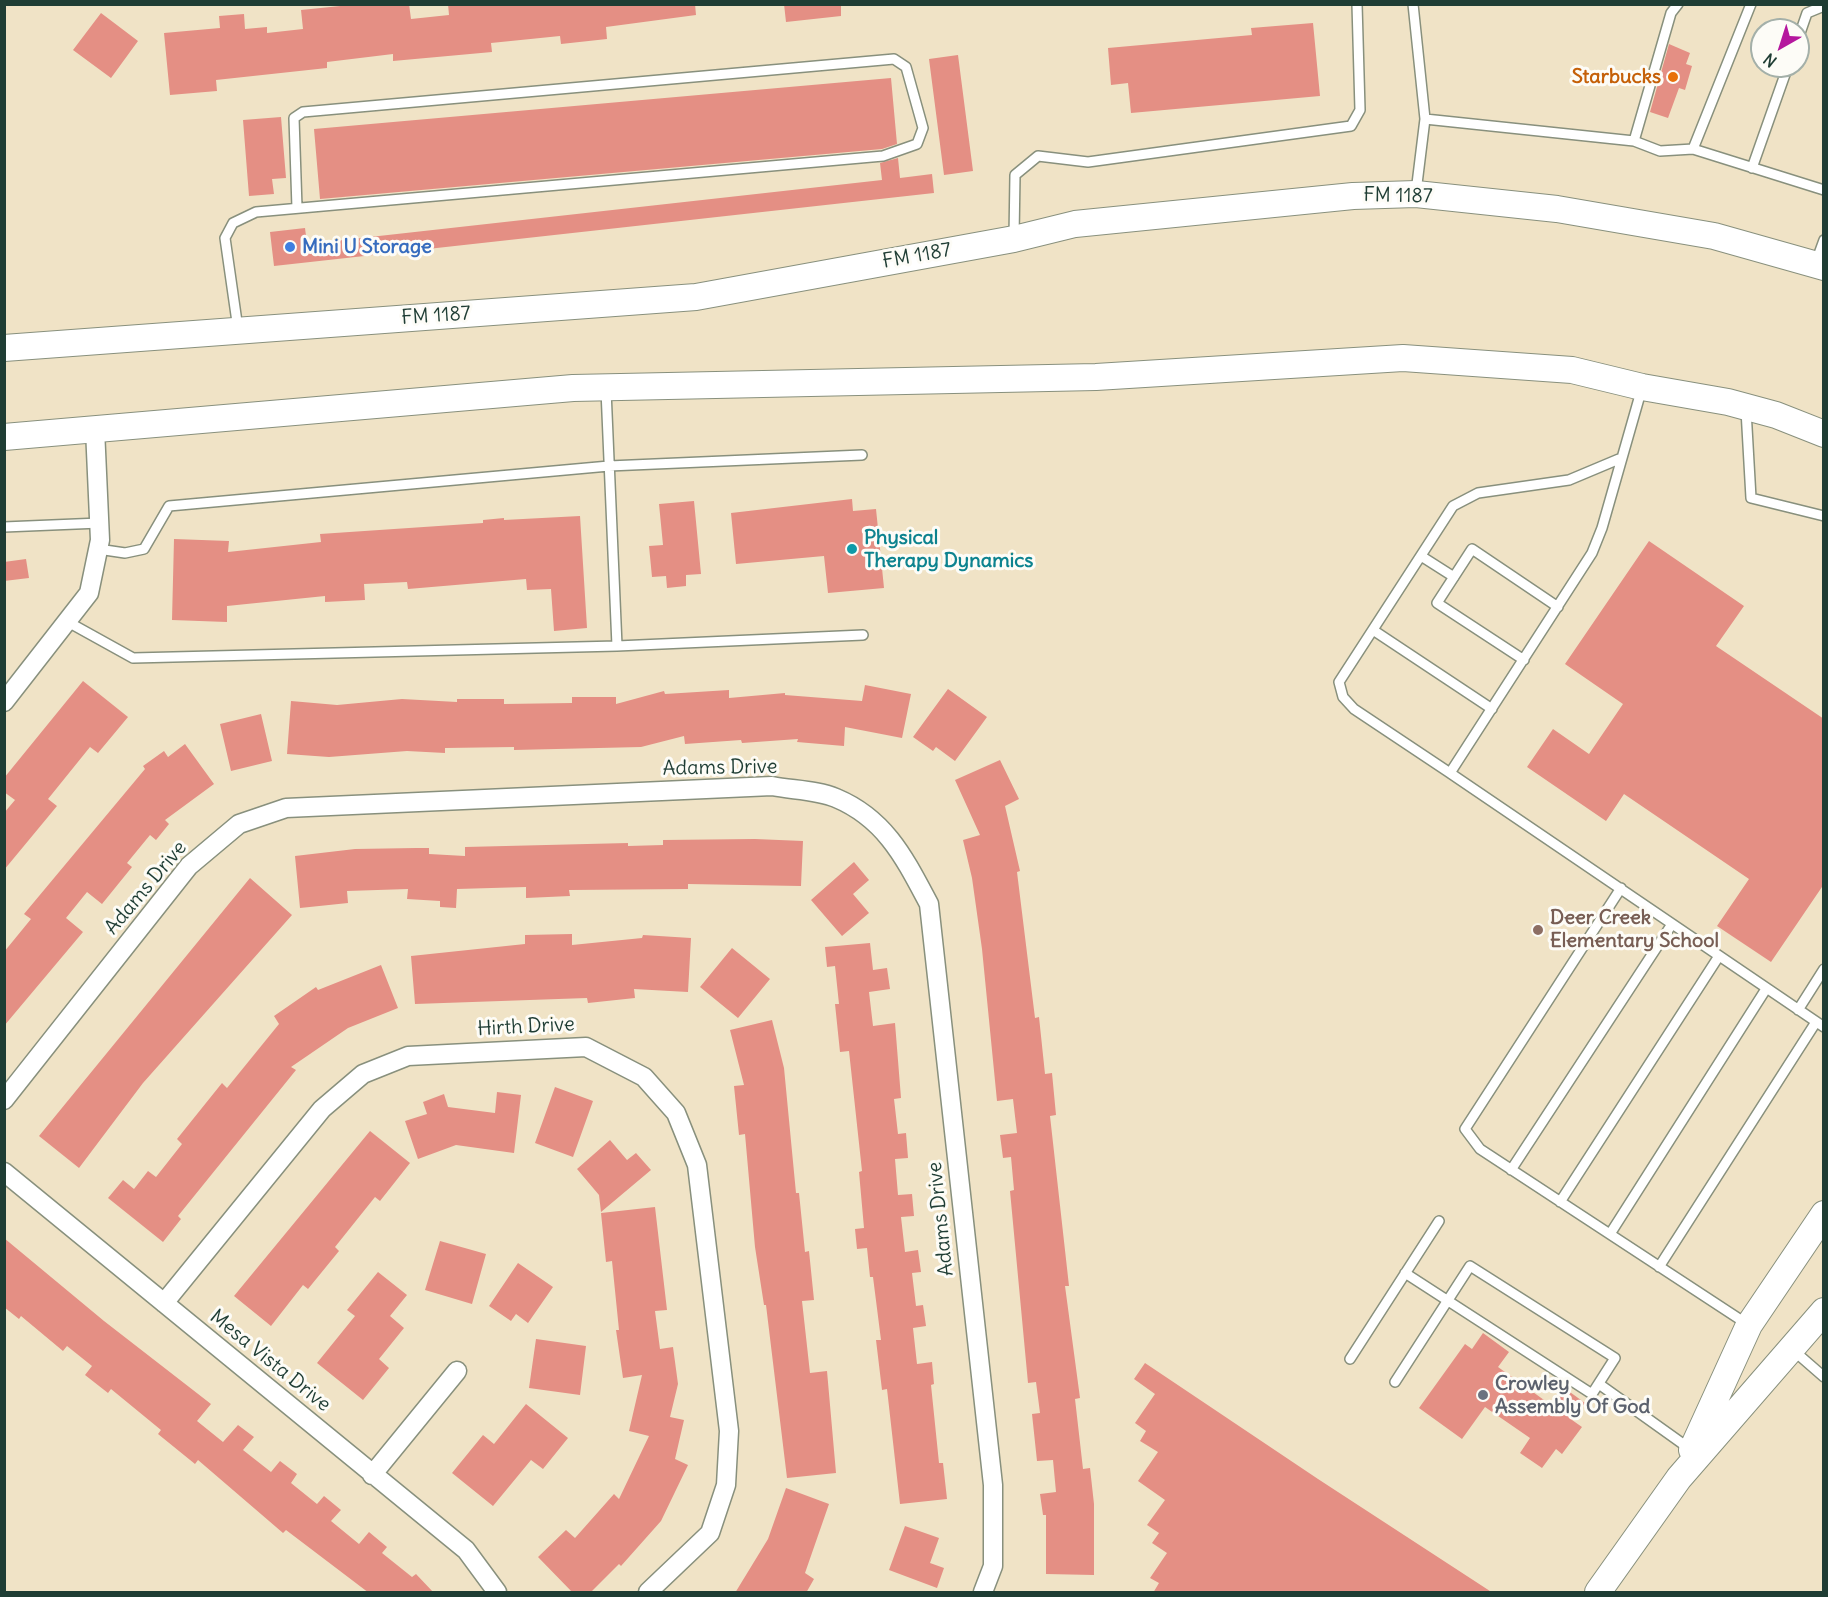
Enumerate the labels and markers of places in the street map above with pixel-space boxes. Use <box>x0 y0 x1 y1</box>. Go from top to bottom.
place label: Starbucks <box>1572 65 1661 89</box>
marker: Starbucks <box>1666 70 1680 84</box>
place label: Mini U Storage <box>302 235 432 259</box>
marker: Mini U Storage <box>283 240 297 254</box>
place label: Physical Therapy Dynamics <box>864 526 1033 573</box>
marker: Physical Therapy Dynamics <box>845 542 859 556</box>
place label: Deer Creek Elementary School <box>1550 906 1719 953</box>
marker: Deer Creek Elementary School <box>1531 923 1545 937</box>
place label: Crowley Assembly Of God <box>1495 1372 1650 1419</box>
marker: Crowley Assembly Of God <box>1476 1388 1490 1402</box>

